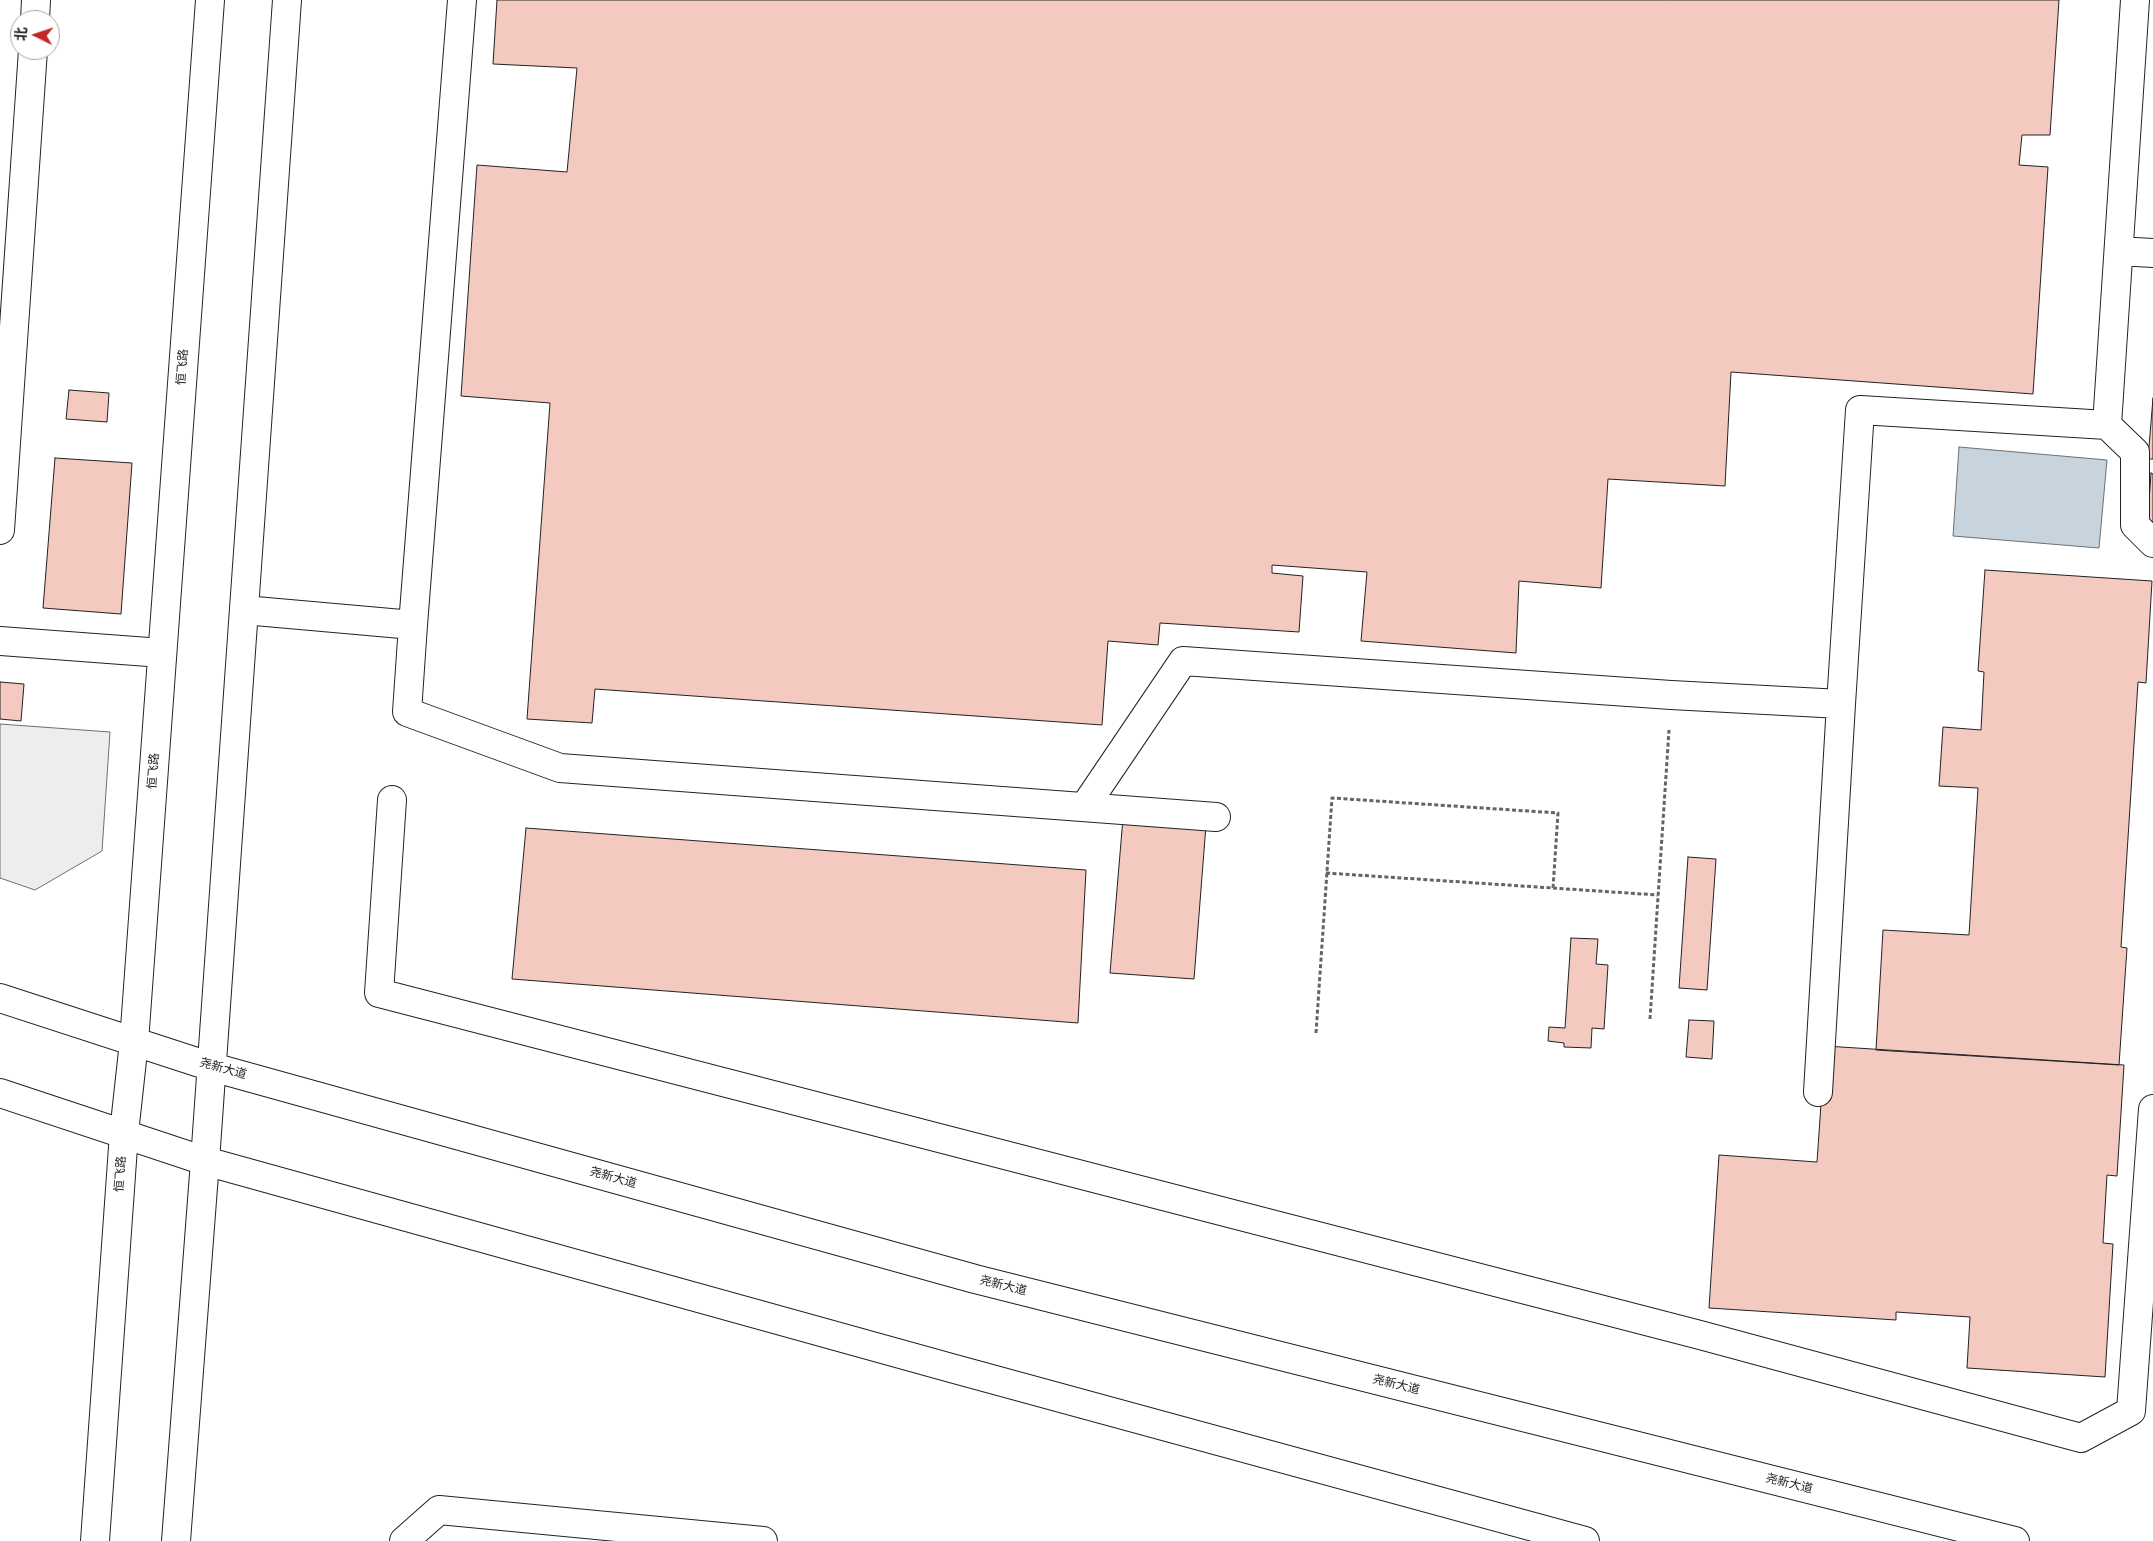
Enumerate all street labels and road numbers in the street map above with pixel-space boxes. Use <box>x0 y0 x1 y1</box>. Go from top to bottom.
street label: 恒飞路 <box>175 349 191 385</box>
street label: 恒飞路 <box>146 753 162 789</box>
street label: 尧新大道 <box>198 1055 248 1083</box>
street label: 恒飞路 <box>113 1156 129 1192</box>
street label: 尧新大道 <box>588 1164 638 1192</box>
street label: 尧新大道 <box>978 1273 1028 1299</box>
street label: 尧新大道 <box>1371 1372 1421 1398</box>
street label: 尧新大道 <box>1764 1471 1814 1497</box>

